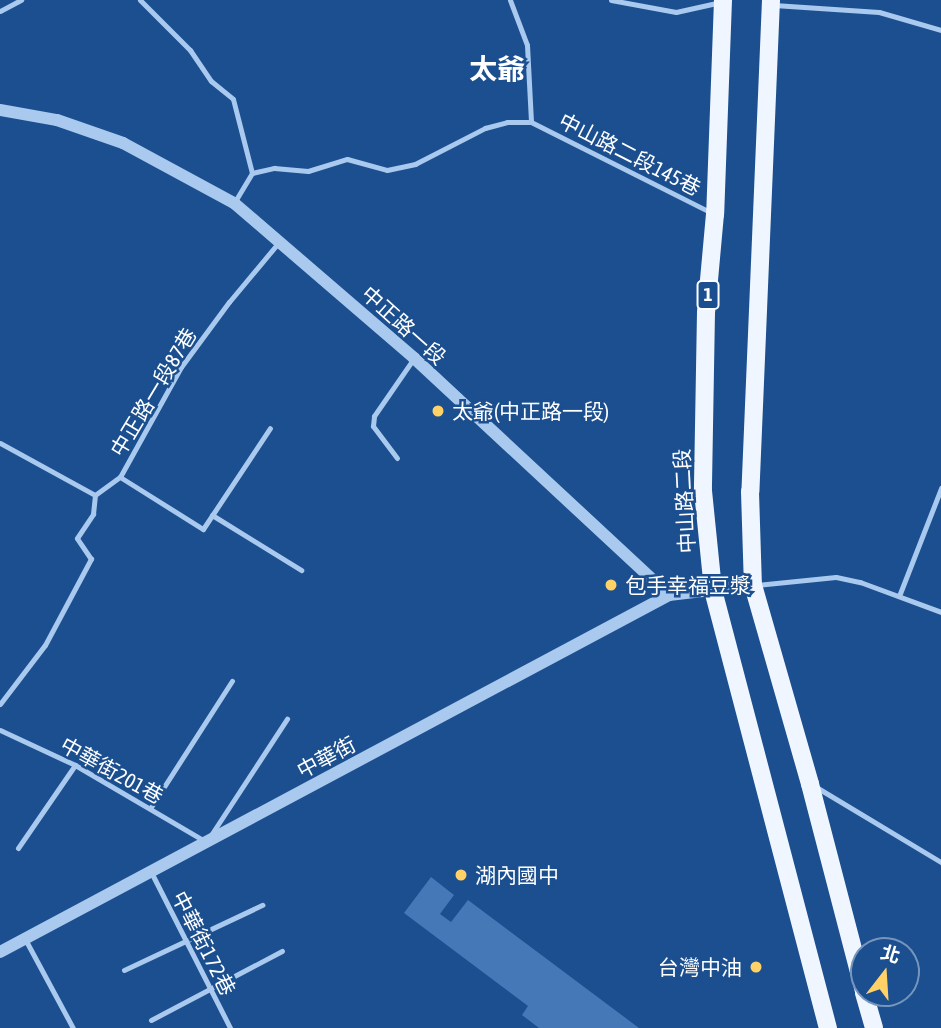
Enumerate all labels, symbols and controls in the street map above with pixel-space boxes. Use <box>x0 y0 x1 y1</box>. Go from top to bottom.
district label: 太爺 <box>469 52 525 86</box>
street label: 中山路二段145巷 <box>555 107 705 201</box>
road number: 1 <box>696 280 720 310</box>
street label: 中正路一段 <box>357 281 451 369</box>
street label: 中正路一段87巷 <box>105 323 201 461</box>
place label: 太爺(中正路一段) <box>452 398 609 424</box>
marker: 太爺(中正路一段) <box>430 403 446 419</box>
street label: 中山路二段 <box>669 448 699 554</box>
place label: 包手幸福豆漿 <box>625 572 751 598</box>
marker: 包手幸福豆漿 <box>603 577 619 593</box>
street label: 中華街201巷 <box>56 731 168 809</box>
street label: 中華街 <box>292 731 360 783</box>
place label: 湖內國中 <box>475 862 559 888</box>
marker: 湖內國中 <box>453 867 469 883</box>
street label: 中華街172巷 <box>167 887 241 999</box>
north arrow <box>850 937 920 1007</box>
text: 北 <box>878 941 903 967</box>
place label: 台灣中油 <box>658 954 742 980</box>
marker: 台灣中油 <box>748 959 764 975</box>

